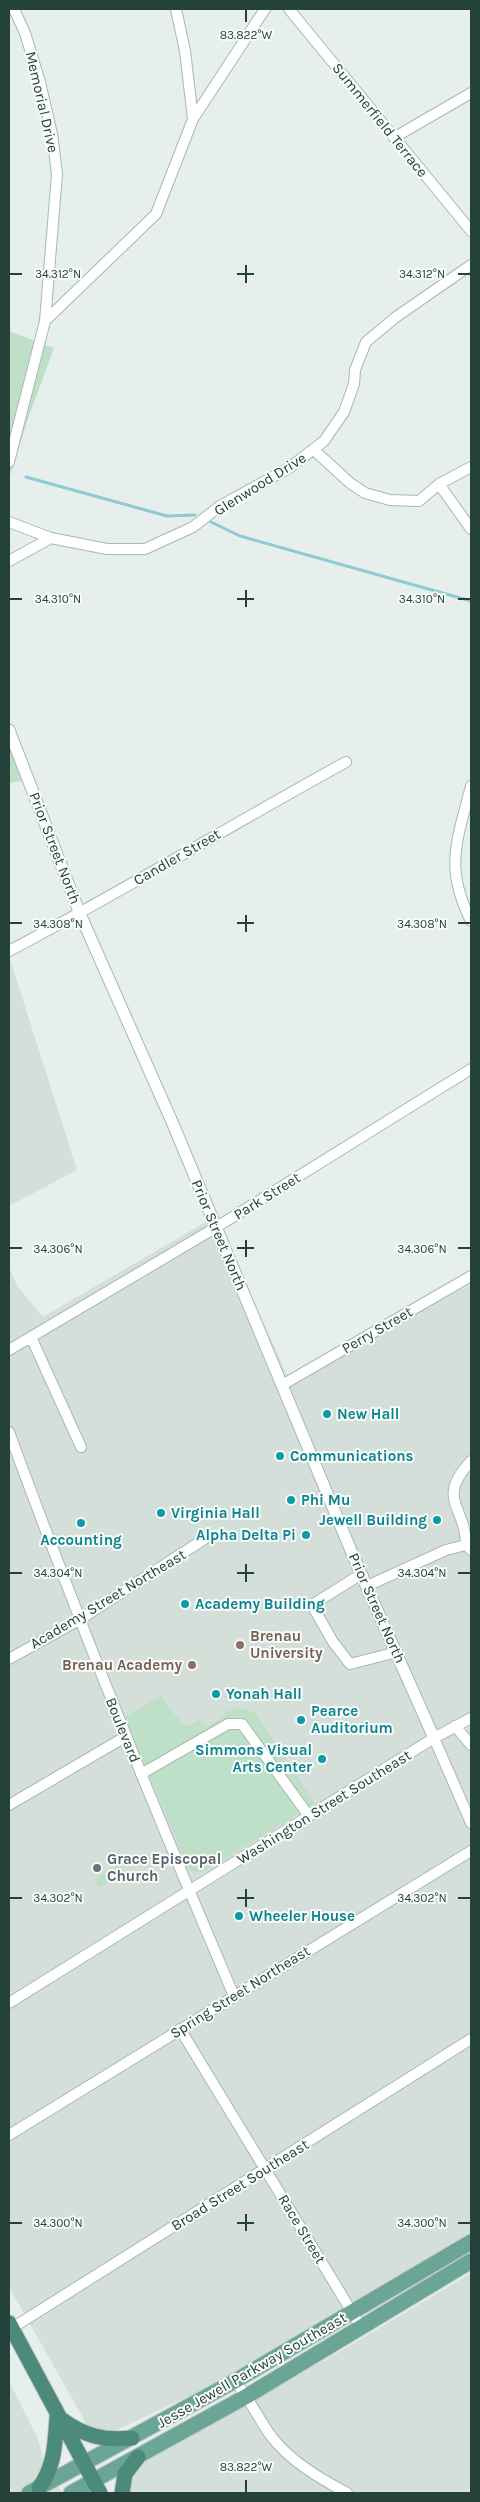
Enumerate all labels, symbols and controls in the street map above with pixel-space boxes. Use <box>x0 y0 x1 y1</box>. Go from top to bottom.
text: 83.822°W <box>220 28 273 42</box>
street label: Memorial Drive <box>22 50 62 154</box>
street label: Summerfield Terrace <box>328 59 432 181</box>
text: 34.312°N <box>35 267 81 281</box>
text: 34.312°N <box>399 267 445 281</box>
street label: Glenwood Drive <box>211 448 309 520</box>
text: 34.310°N <box>35 592 81 606</box>
text: 34.310°N <box>399 592 445 606</box>
street label: Prior Street North <box>25 789 85 907</box>
street label: Candler Street <box>130 825 224 889</box>
text: 34.308°N <box>33 917 83 931</box>
text: 34.308°N <box>397 917 447 931</box>
street label: Park Street <box>230 1168 304 1224</box>
street label: Prior Street North <box>188 1177 250 1293</box>
text: 34.306°N <box>33 1242 83 1256</box>
text: 34.306°N <box>397 1242 447 1256</box>
street label: Perry Street <box>338 1302 416 1357</box>
place label: New Hall <box>337 1405 399 1423</box>
marker: New Hall <box>321 1408 333 1420</box>
place label: Communications <box>290 1447 414 1465</box>
marker: Communications <box>274 1450 286 1462</box>
place label: Phi Mu <box>301 1491 350 1509</box>
marker: Phi Mu <box>285 1494 297 1506</box>
place label: Virginia Hall <box>171 1504 260 1522</box>
marker: Virginia Hall <box>155 1507 167 1519</box>
place label: Jewell Building <box>319 1511 427 1529</box>
marker: Jewell Building <box>431 1514 443 1526</box>
marker: Accounting <box>75 1517 87 1529</box>
place label: Alpha Delta Pi <box>196 1526 296 1544</box>
marker: Alpha Delta Pi <box>300 1529 312 1541</box>
place label: Accounting <box>40 1531 122 1549</box>
street label: Academy Street Northeast <box>27 1545 189 1653</box>
street label: Prior Street North <box>345 1550 409 1666</box>
text: 34.304°N <box>33 1566 83 1580</box>
text: 34.304°N <box>397 1566 447 1580</box>
place label: Academy Building <box>195 1595 325 1613</box>
marker: Academy Building <box>179 1598 191 1610</box>
place label: Brenau University <box>250 1627 323 1662</box>
marker: Brenau University <box>234 1639 246 1651</box>
place label: Brenau Academy <box>62 1656 182 1674</box>
marker: Brenau Academy <box>186 1659 198 1671</box>
place label: Yonah Hall <box>226 1685 302 1703</box>
marker: Yonah Hall <box>210 1688 222 1700</box>
street label: Boulevard <box>102 1695 144 1765</box>
place label: Pearce Auditorium <box>311 1702 393 1737</box>
marker: Pearce Auditorium <box>295 1714 307 1726</box>
place label: Simmons Visual Arts Center <box>195 1741 312 1776</box>
street label: Washington Street Southeast <box>234 1746 415 1868</box>
marker: Simmons Visual Arts Center <box>316 1753 328 1765</box>
place label: Grace Episcopal Church <box>107 1850 221 1885</box>
marker: Grace Episcopal Church <box>91 1862 103 1874</box>
text: 34.302°N <box>33 1891 83 1905</box>
text: 34.302°N <box>397 1891 447 1905</box>
place label: Wheeler House <box>249 1907 355 1925</box>
marker: Wheeler House <box>233 1910 245 1922</box>
street label: Spring Street Northeast <box>167 1941 314 2042</box>
street label: Broad Street Southeast <box>168 2135 312 2235</box>
street label: Race Street <box>274 2191 330 2267</box>
text: 34.300°N <box>33 2216 83 2230</box>
text: 34.300°N <box>397 2216 447 2230</box>
street label: Jesse Jewell Parkway Southeast <box>154 2308 350 2432</box>
text: 83.822°W <box>220 2460 273 2474</box>

